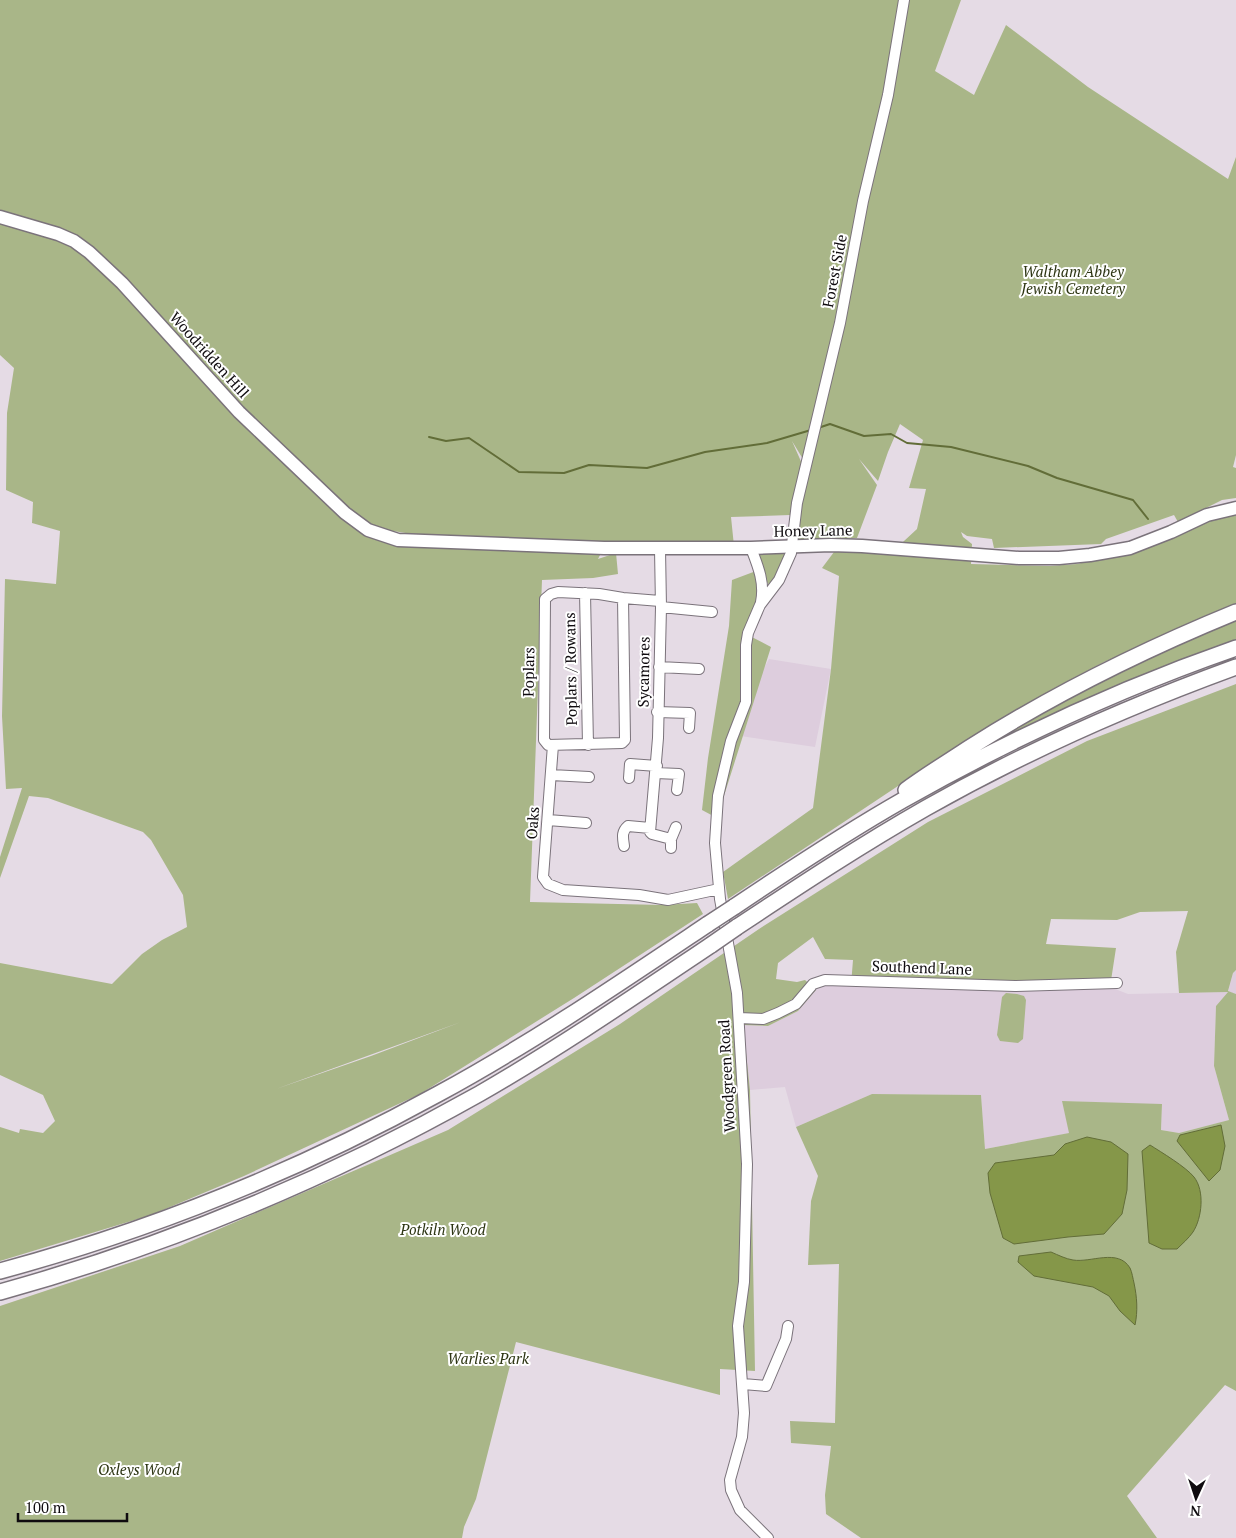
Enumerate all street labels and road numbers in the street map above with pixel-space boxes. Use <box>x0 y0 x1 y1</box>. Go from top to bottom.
street label: Forest Side <box>817 233 851 309</box>
street label: Woodridden Hill <box>166 307 254 402</box>
street label: Honey Lane <box>773 519 853 541</box>
street label: Poplars / Rowans <box>559 612 581 726</box>
street label: Sycamores <box>632 636 654 708</box>
street label: Poplars <box>518 647 538 697</box>
street label: Oaks <box>521 806 543 840</box>
street label: Southend Lane <box>872 955 972 979</box>
street label: Woodgreen Road <box>713 1019 739 1133</box>

